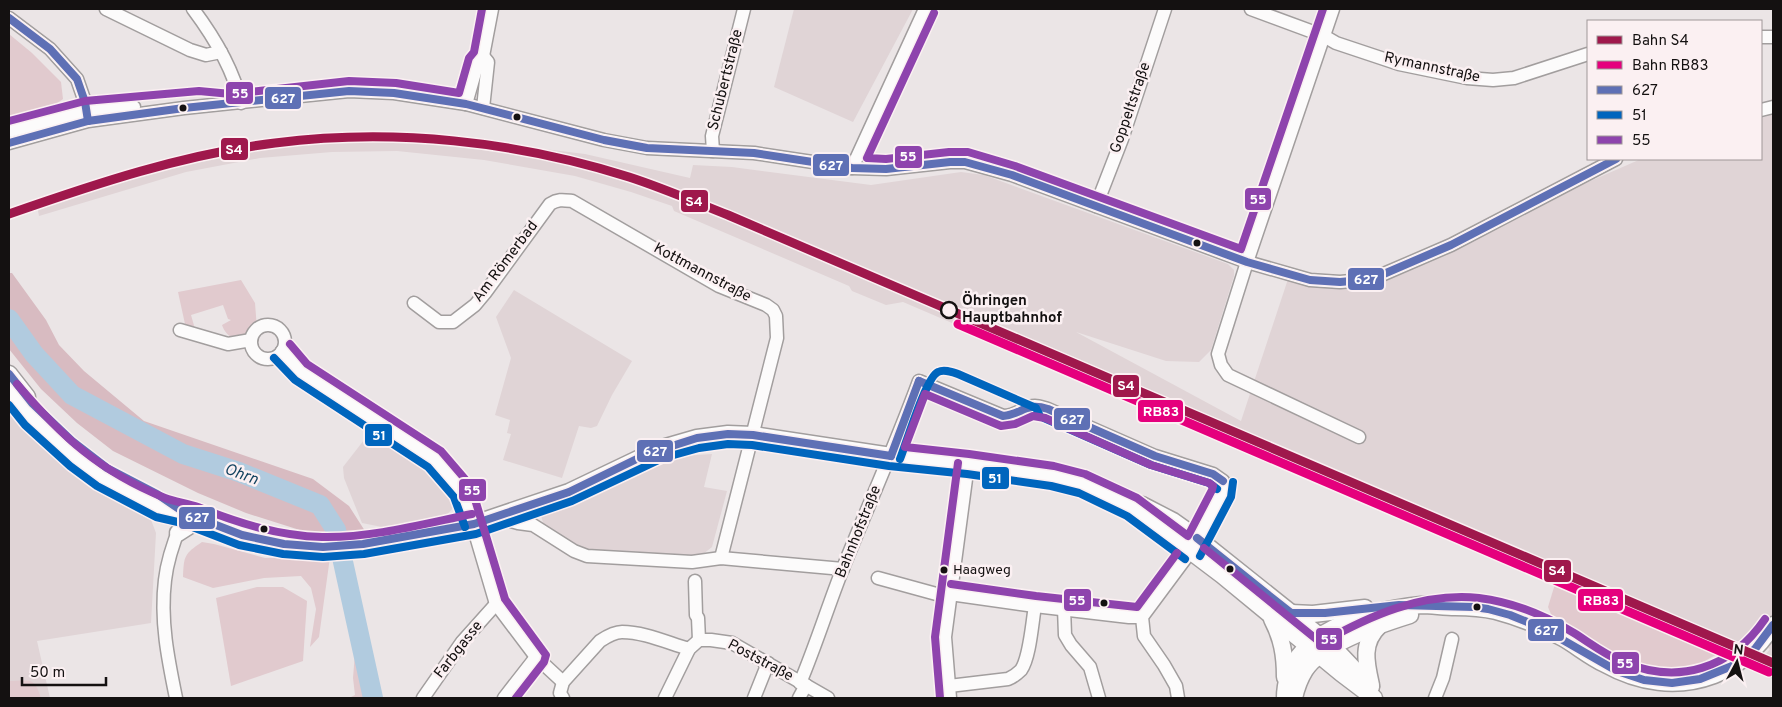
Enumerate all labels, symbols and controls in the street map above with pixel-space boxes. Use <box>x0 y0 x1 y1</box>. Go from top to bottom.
legend <box>1587 20 1762 160</box>
street label: Schubertstraße <box>704 28 748 132</box>
text: Bahn S4 <box>1632 32 1689 51</box>
street label: Rymannstraße <box>1382 49 1482 87</box>
text: Bahn RB83 <box>1632 57 1708 76</box>
street label: Goppeltstraße <box>1107 60 1155 156</box>
line badge: 55 <box>225 81 254 105</box>
text: 627 <box>1632 82 1658 101</box>
text: 55 <box>231 86 249 103</box>
line badge: 627 <box>264 86 302 110</box>
text: 627 <box>271 91 295 108</box>
unlabelled marker <box>178 103 188 113</box>
text: 51 <box>1632 107 1647 126</box>
unlabelled marker <box>512 112 522 122</box>
text: 55 <box>1632 132 1651 151</box>
line badge: S4 <box>220 137 249 161</box>
text: S4 <box>225 142 243 159</box>
line badge: 55 <box>894 145 923 169</box>
text: 55 <box>899 149 917 166</box>
line badge: 627 <box>812 153 850 177</box>
text: 627 <box>819 158 843 175</box>
line badge: 55 <box>1244 187 1272 211</box>
line badge: S4 <box>680 189 709 213</box>
text: 55 <box>1249 192 1267 209</box>
text: S4 <box>685 194 703 211</box>
street label: Am Römerbad <box>469 218 543 306</box>
unlabelled marker <box>1192 238 1202 248</box>
street label: Kottmannstraße <box>650 239 754 307</box>
line badge: 627 <box>1347 267 1385 291</box>
text: 627 <box>1354 272 1378 289</box>
place label: Öhringen Hauptbahnhof <box>962 290 1062 328</box>
marker: Öhringen Hauptbahnhof <box>940 301 958 319</box>
line badge: S4 <box>1112 374 1140 398</box>
text: S4 <box>1117 378 1135 395</box>
line badge: RB83 <box>1137 399 1184 423</box>
text: RB83 <box>1143 404 1179 421</box>
line badge: 627 <box>1053 407 1091 431</box>
text: 627 <box>1060 412 1084 429</box>
line badge: 51 <box>364 423 393 447</box>
text: 51 <box>372 428 386 445</box>
line badge: 627 <box>636 439 674 463</box>
text: 627 <box>643 444 667 461</box>
water label: Ohrn <box>221 460 261 490</box>
line badge: 51 <box>981 466 1010 490</box>
text: 51 <box>988 471 1002 488</box>
line badge: 55 <box>458 478 487 502</box>
text: 55 <box>463 483 481 500</box>
street label: Bahnhofstraße <box>832 483 886 581</box>
line badge: 627 <box>178 506 216 530</box>
text: 627 <box>185 510 209 527</box>
unlabelled marker <box>259 524 269 534</box>
line badge: S4 <box>1543 559 1572 583</box>
place label: Haagweg <box>953 562 1011 579</box>
text: S4 <box>1548 563 1566 580</box>
unlabelled marker <box>1225 564 1235 574</box>
marker: Haagweg <box>939 565 949 575</box>
line badge: 55 <box>1063 588 1092 612</box>
line badge: RB83 <box>1577 588 1624 612</box>
text: 55 <box>1068 593 1086 610</box>
text: RB83 <box>1583 593 1619 610</box>
unlabelled marker <box>1099 598 1109 608</box>
unlabelled marker <box>1472 602 1482 612</box>
street label: Farbgasse <box>431 617 487 683</box>
line badge: 627 <box>1527 618 1565 642</box>
text: 627 <box>1534 623 1558 640</box>
line badge: 55 <box>1315 627 1343 651</box>
text: 55 <box>1320 632 1338 649</box>
street label: Poststraße <box>724 636 796 686</box>
north arrow <box>1712 637 1762 687</box>
text: N <box>1732 642 1744 660</box>
line badge: 55 <box>1611 651 1640 675</box>
scale bar <box>22 654 106 686</box>
text: 55 <box>1616 656 1634 673</box>
text: 50 m <box>30 664 65 683</box>

